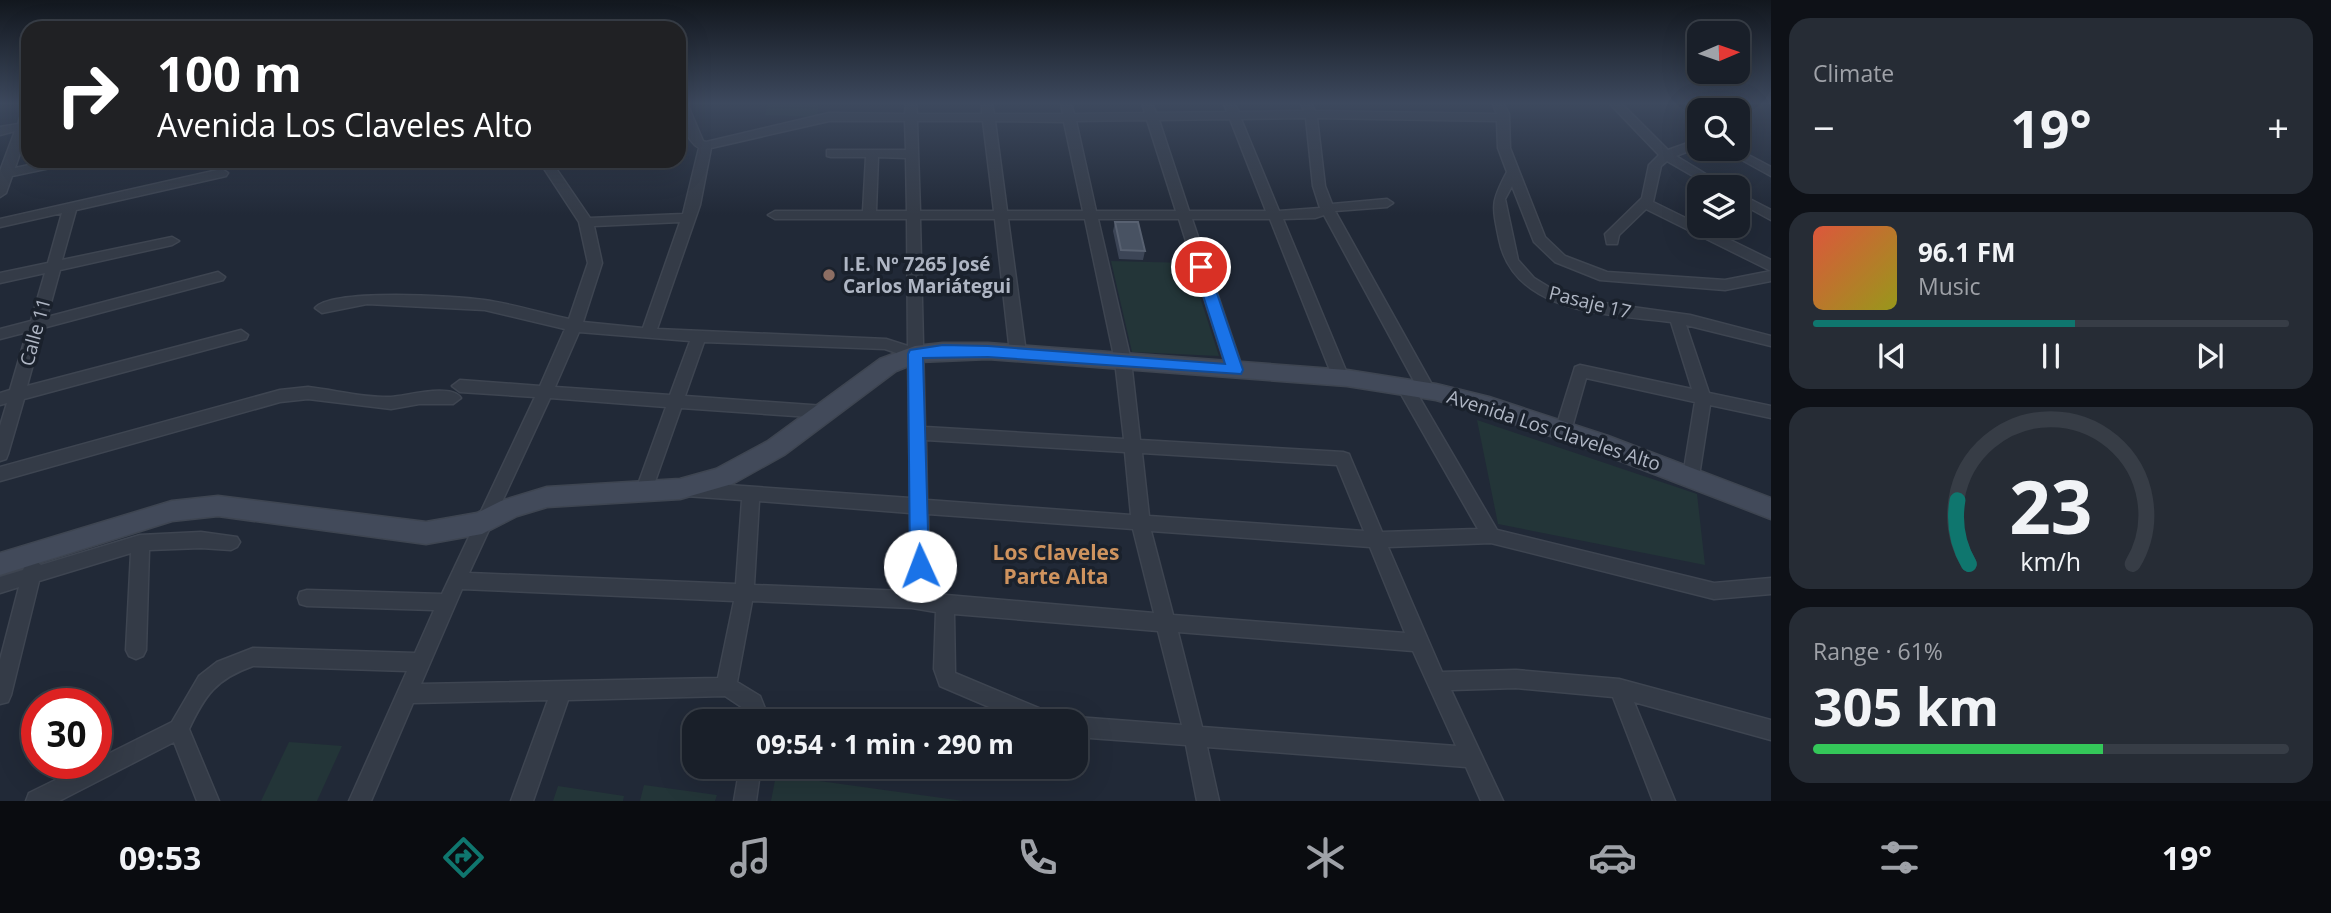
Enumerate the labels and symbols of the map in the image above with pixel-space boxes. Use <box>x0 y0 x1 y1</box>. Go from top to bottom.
north arrow <box>1687 21 1750 84</box>
pin <box>1171 237 1231 297</box>
place label: I.E. Nº 7265 José Carlos Mariátegui <box>843 251 1011 299</box>
marker: I.E. Nº 7265 José Carlos Mariátegui <box>821 267 837 283</box>
street label: Pasaje 17 <box>1546 279 1634 325</box>
street label: Calle 11 <box>13 295 57 369</box>
street label: Avenida Los Claveles Alto <box>1444 383 1664 477</box>
position arrow <box>883 529 957 603</box>
district label: Los Claveles Parte Alta <box>993 538 1119 590</box>
speed limit sign: 30 <box>21 688 112 779</box>

